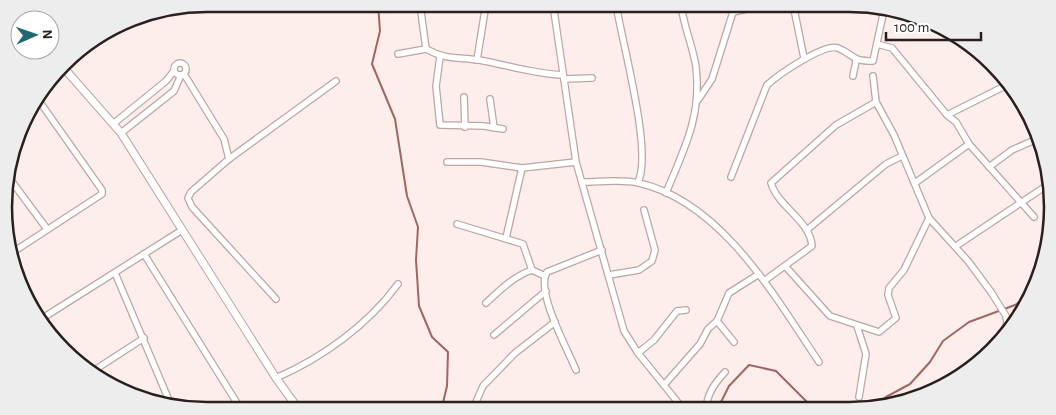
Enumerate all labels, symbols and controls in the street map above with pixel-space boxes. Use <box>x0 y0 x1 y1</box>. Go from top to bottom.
north arrow <box>10 10 60 60</box>
scale bar <box>886 10 981 42</box>
text: 100 m <box>894 20 929 35</box>
text: N <box>40 29 54 40</box>

